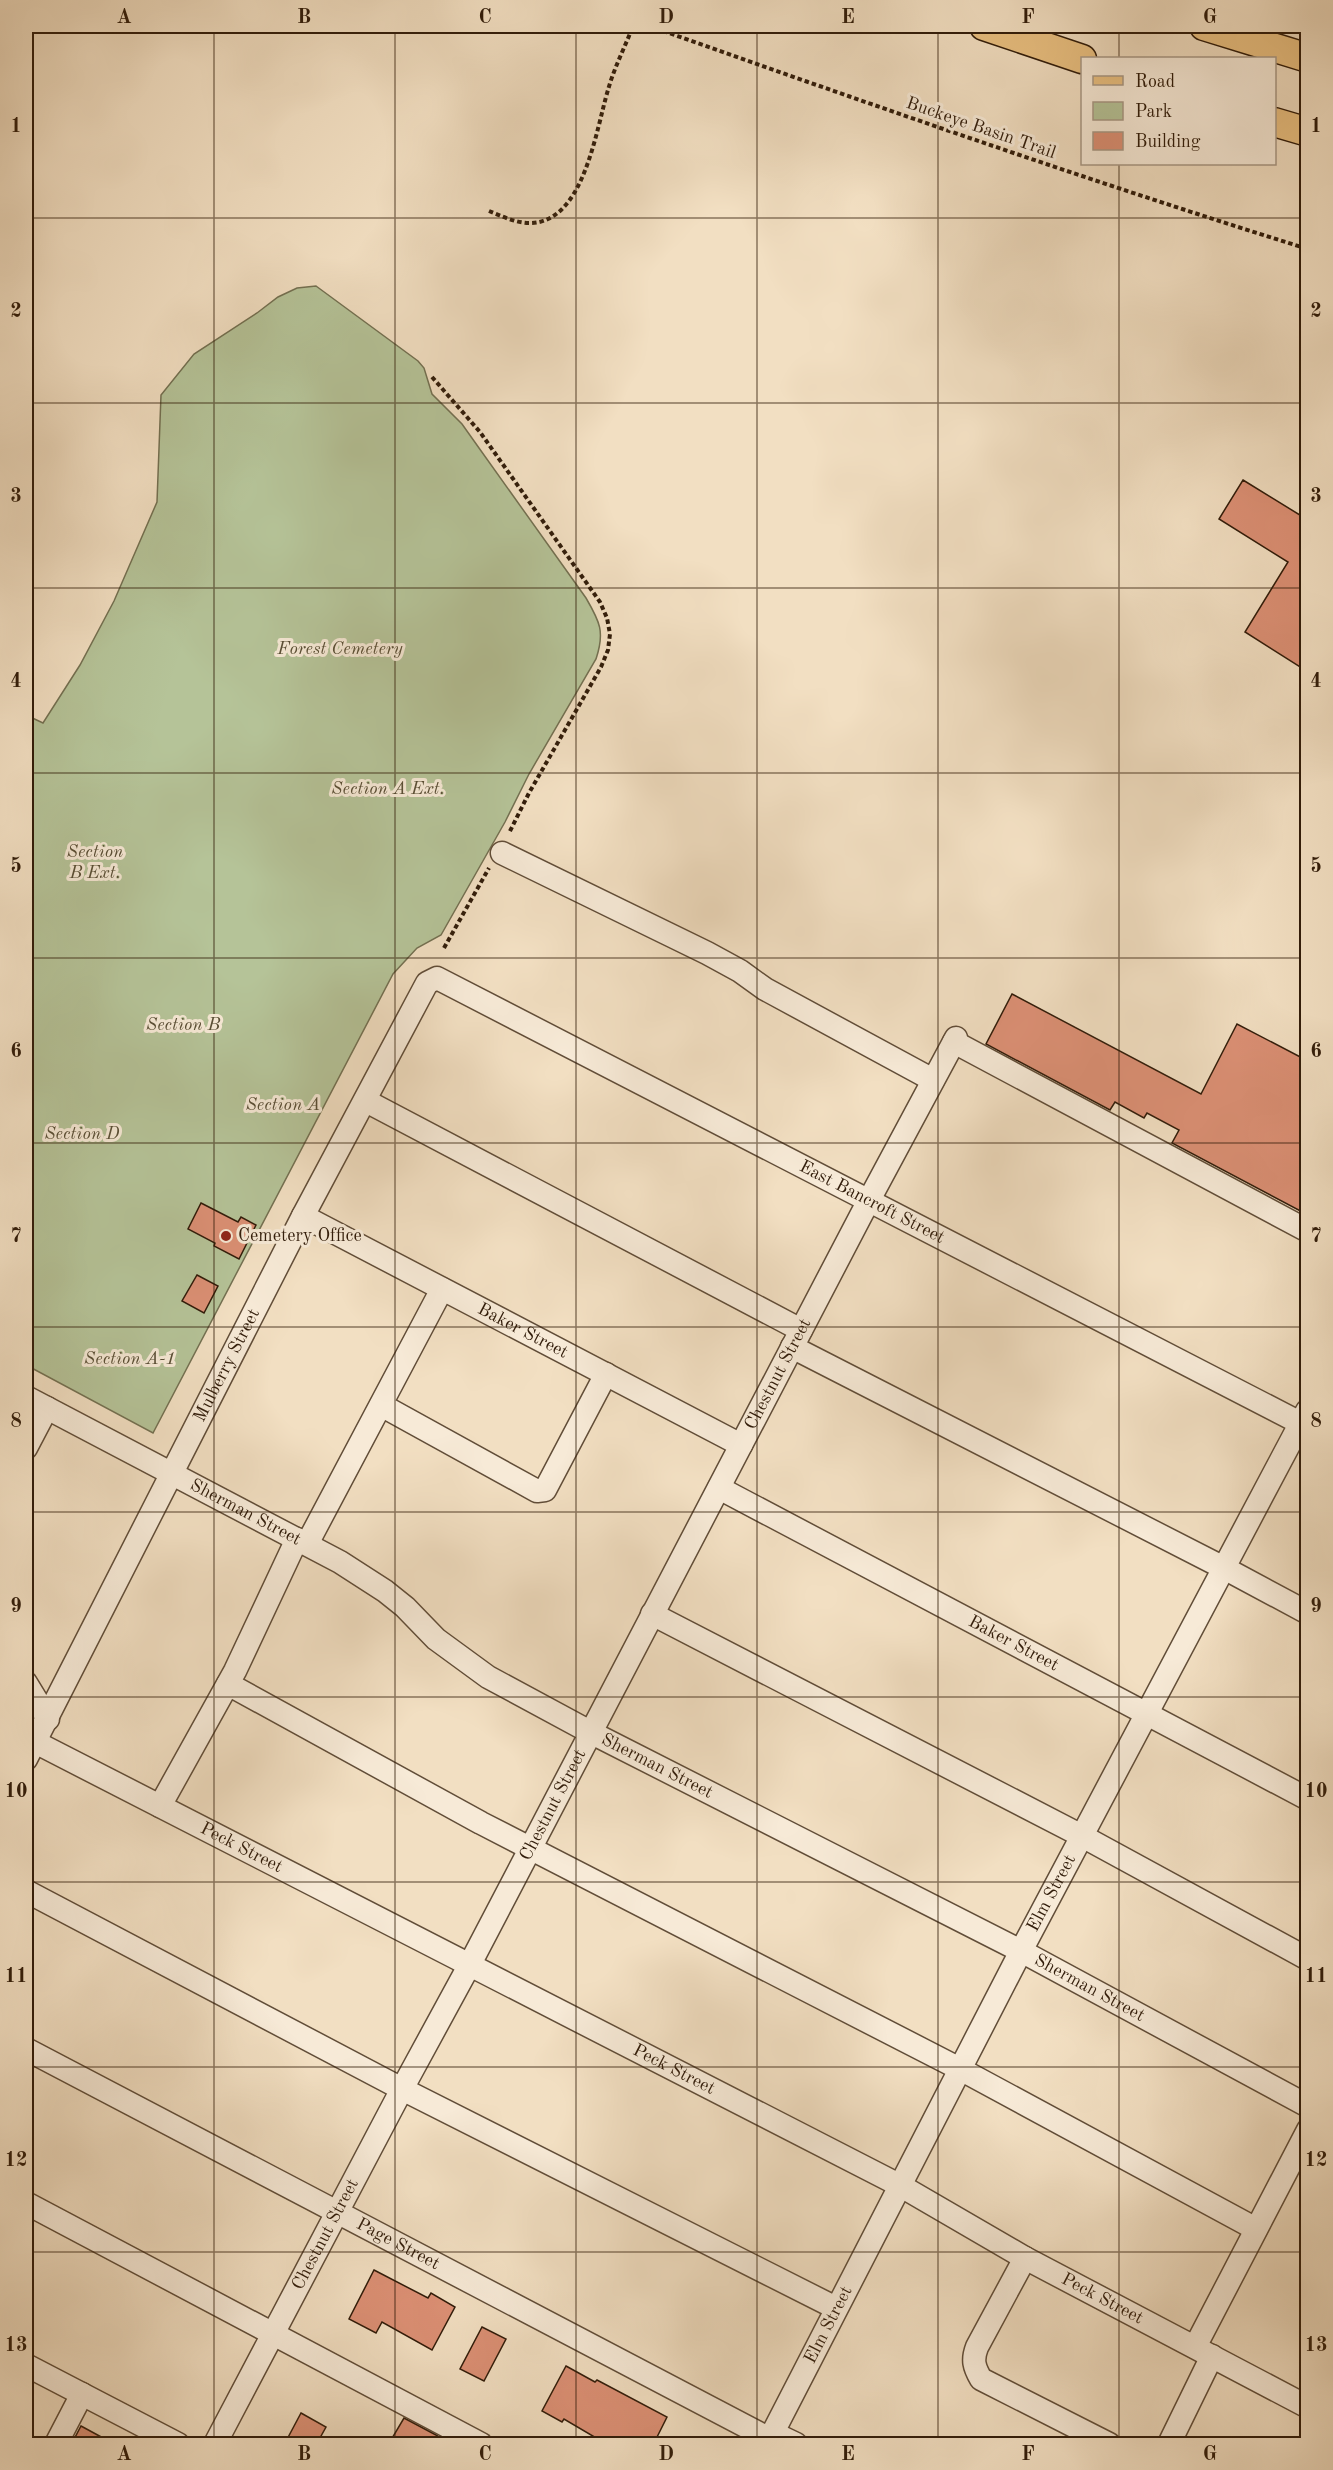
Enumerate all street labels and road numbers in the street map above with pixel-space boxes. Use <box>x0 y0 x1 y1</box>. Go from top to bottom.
street label: Buckeye Basin Trail <box>904 94 1058 162</box>
street label: East Bancroft Street <box>796 1157 948 1247</box>
street label: Baker Street <box>475 1300 571 1362</box>
street label: Mulberry Street <box>191 1306 263 1425</box>
street label: Chestnut Street <box>742 1316 814 1433</box>
street label: Sherman Street <box>187 1476 304 1549</box>
street label: Baker Street <box>965 1612 1062 1675</box>
street label: Sherman Street <box>599 1730 716 1802</box>
street label: Chestnut Street <box>517 1746 589 1863</box>
street label: Peck Street <box>197 1819 285 1876</box>
street label: Elm Street <box>1024 1852 1079 1935</box>
street label: Sherman Street <box>1031 1951 1148 2025</box>
street label: Peck Street <box>630 2041 718 2098</box>
street label: Chestnut Street <box>289 2176 362 2293</box>
street label: Page Street <box>353 2215 443 2273</box>
street label: Peck Street <box>1059 2270 1146 2328</box>
street label: Elm Street <box>801 2283 856 2367</box>

